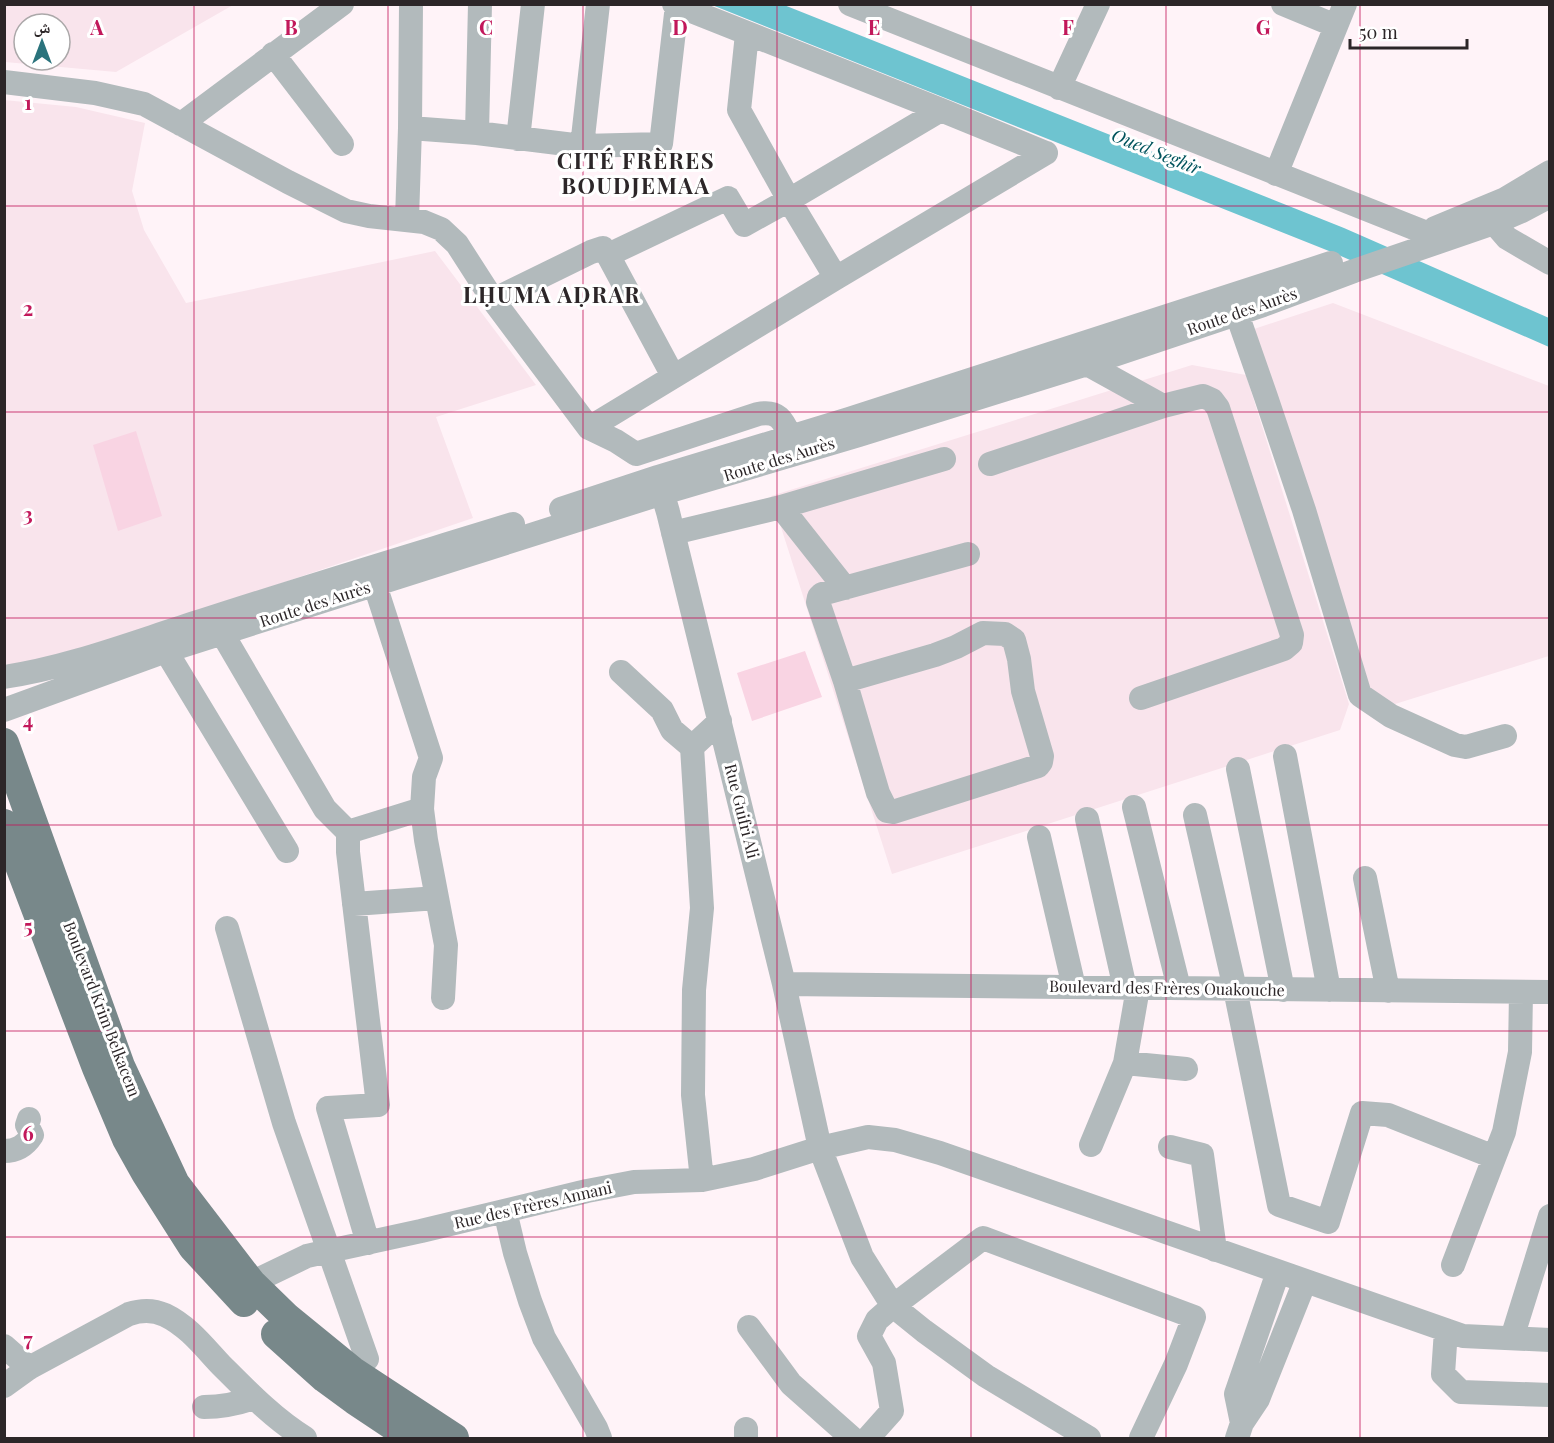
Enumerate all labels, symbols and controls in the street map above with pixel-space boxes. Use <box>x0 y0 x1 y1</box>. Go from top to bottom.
north arrow <box>12 12 72 72</box>
scale bar <box>1350 12 1467 50</box>
text: A <box>89 13 104 40</box>
text: B <box>284 13 298 40</box>
text: C <box>479 13 493 40</box>
text: D <box>672 13 688 40</box>
text: E <box>868 13 880 40</box>
text: F <box>1062 13 1074 40</box>
text: G <box>1256 13 1271 40</box>
text: ش <box>34 16 51 37</box>
text: 50 m <box>1359 20 1398 44</box>
text: 1 <box>24 88 32 115</box>
water label: Oued Seghir <box>1108 122 1206 180</box>
district label: CITÉ FRÈRES BOUDJEMAA <box>557 145 715 200</box>
district label: LḤUMA AḌRAR <box>463 279 641 309</box>
street label: Route des Aurès <box>1184 282 1300 339</box>
text: 2 <box>23 294 33 321</box>
street label: Route des Aurès <box>721 432 837 485</box>
text: 3 <box>23 500 33 527</box>
street label: Route des Aurès <box>257 576 373 631</box>
text: 4 <box>23 706 33 733</box>
street label: Rue Guifri Ali <box>721 761 764 861</box>
text: 5 <box>23 912 33 939</box>
street label: Boulevard Krim Belkacem <box>59 918 146 1099</box>
street label: Boulevard des Frères Ouakouche <box>1049 975 1285 1000</box>
text: 6 <box>22 1119 34 1146</box>
street label: Rue des Frères Annani <box>452 1176 614 1233</box>
text: 7 <box>23 1325 33 1352</box>

